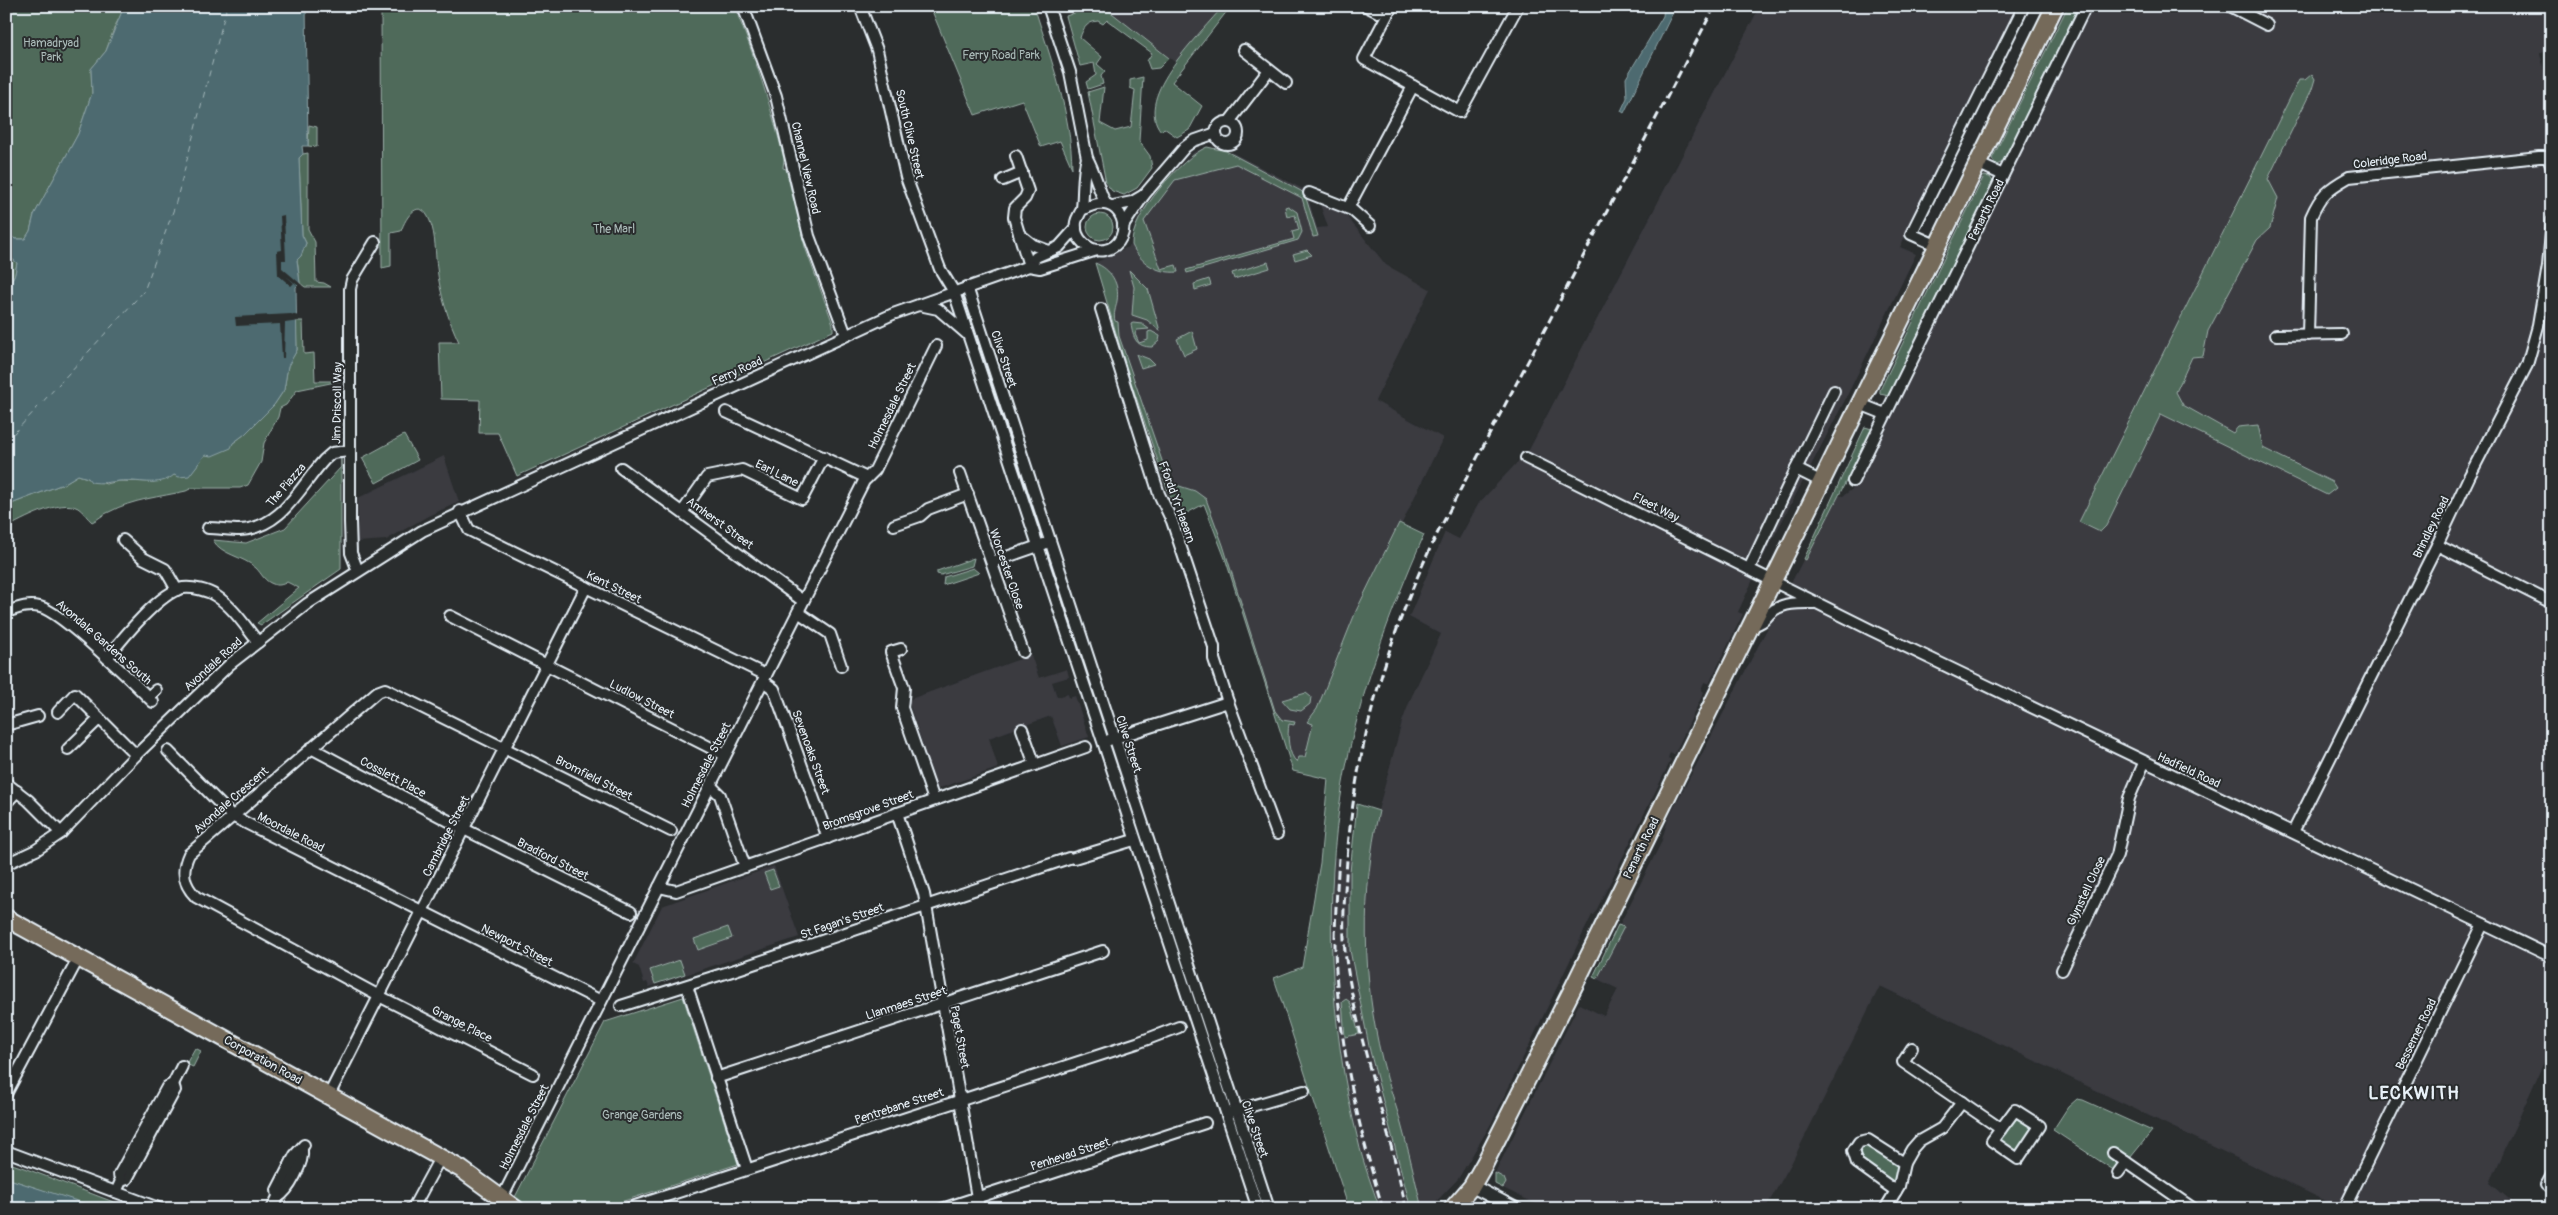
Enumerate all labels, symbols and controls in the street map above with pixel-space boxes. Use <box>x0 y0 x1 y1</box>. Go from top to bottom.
park label: Hamadryad Park <box>23 36 79 65</box>
park label: Ferry Road Park <box>962 48 1040 63</box>
street label: South Clive Street <box>892 88 927 181</box>
street label: Channel View Road <box>788 121 823 216</box>
street label: Coleridge Road <box>2352 149 2428 172</box>
street label: Penarth Road <box>1965 177 2008 244</box>
park label: The Marl <box>593 222 635 237</box>
street label: Clive Street <box>987 329 1020 390</box>
street label: Ferry Road <box>710 354 765 389</box>
street label: Holmesdale Street <box>865 360 920 452</box>
street label: Jim Driscoll Way <box>329 362 346 444</box>
street label: Earl Lane <box>753 457 801 490</box>
street label: Ffordd Yr Haearn <box>1155 459 1198 545</box>
street label: The Piazza <box>263 460 310 510</box>
street label: Fleet Way <box>1630 489 1682 526</box>
street label: Amherst Street <box>683 494 756 553</box>
street label: Brindley Road <box>2410 494 2453 561</box>
street label: Worcester Close <box>986 527 1027 611</box>
street label: Kent Street <box>584 568 644 607</box>
street label: Avondale Gardens South <box>53 597 155 688</box>
street label: Avondale Road <box>181 634 246 694</box>
street label: Ludlow Street <box>607 677 677 722</box>
street label: Sevenoaks Street <box>788 708 833 796</box>
street label: Clive Street <box>1112 714 1145 775</box>
street label: Holmesdale Street <box>678 720 735 811</box>
street label: Hadfield Road <box>2155 749 2223 792</box>
street label: Bromfield Street <box>553 753 635 804</box>
street label: Cosslett Place <box>357 754 428 801</box>
street label: Avondale Crescent <box>191 764 272 837</box>
street label: Bromsgrove Street <box>821 787 916 834</box>
street label: Cambridge Street <box>420 793 473 879</box>
street label: Moordale Road <box>255 809 327 856</box>
street label: Penarth Road <box>1620 815 1663 882</box>
street label: Bradford Street <box>515 835 591 884</box>
street label: Glynstell Close <box>2064 854 2109 928</box>
street label: St Fagan's Street <box>798 900 886 943</box>
street label: Newport Street <box>478 921 555 970</box>
street label: Llanmaes Street <box>864 983 949 1024</box>
street label: Bessemer Road <box>2393 996 2440 1072</box>
street label: Grange Place <box>429 1003 495 1046</box>
street label: Paget Street <box>947 1004 972 1070</box>
street label: Corporation Road <box>221 1033 305 1088</box>
street label: Holmesdale Street <box>496 1082 553 1173</box>
district label: LECKWITH <box>2368 1082 2460 1105</box>
street label: Pentrebane Street <box>853 1085 946 1128</box>
street label: Clive Street <box>1238 1099 1271 1160</box>
park label: Grange Gardens <box>602 1108 683 1123</box>
street label: Penhevad Street <box>1029 1135 1112 1174</box>

